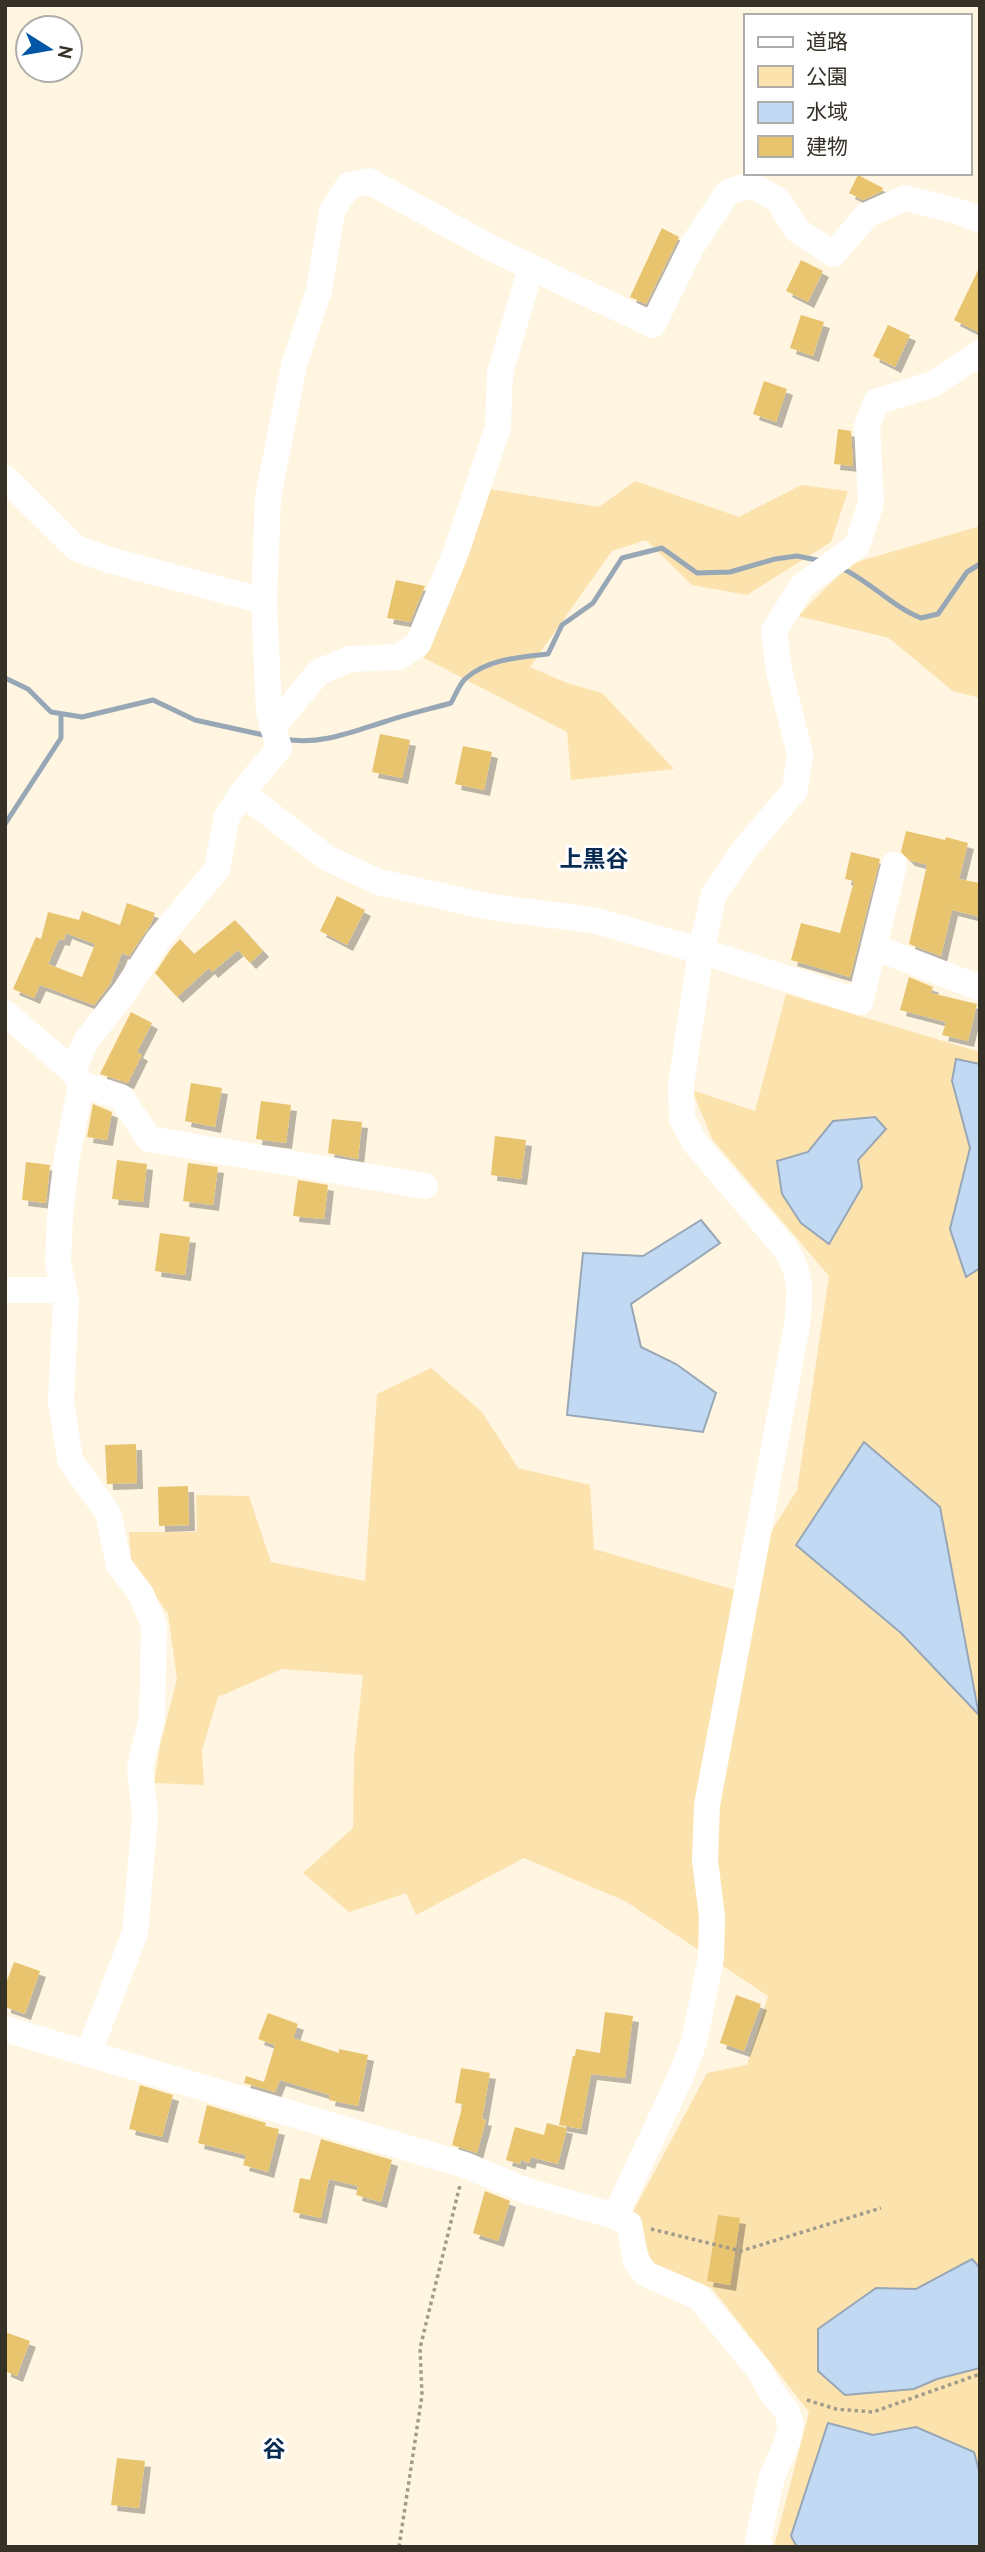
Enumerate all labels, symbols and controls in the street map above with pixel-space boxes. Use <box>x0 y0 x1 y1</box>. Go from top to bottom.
north arrow <box>14 14 84 84</box>
legend <box>744 14 971 175</box>
text: 道路 <box>806 28 848 55</box>
text: N <box>53 44 79 61</box>
text: 公園 <box>806 63 848 90</box>
text: 水域 <box>806 98 848 125</box>
text: 建物 <box>806 133 848 160</box>
district label: 上黒谷 <box>560 844 629 873</box>
district label: 谷 <box>263 2434 286 2463</box>

